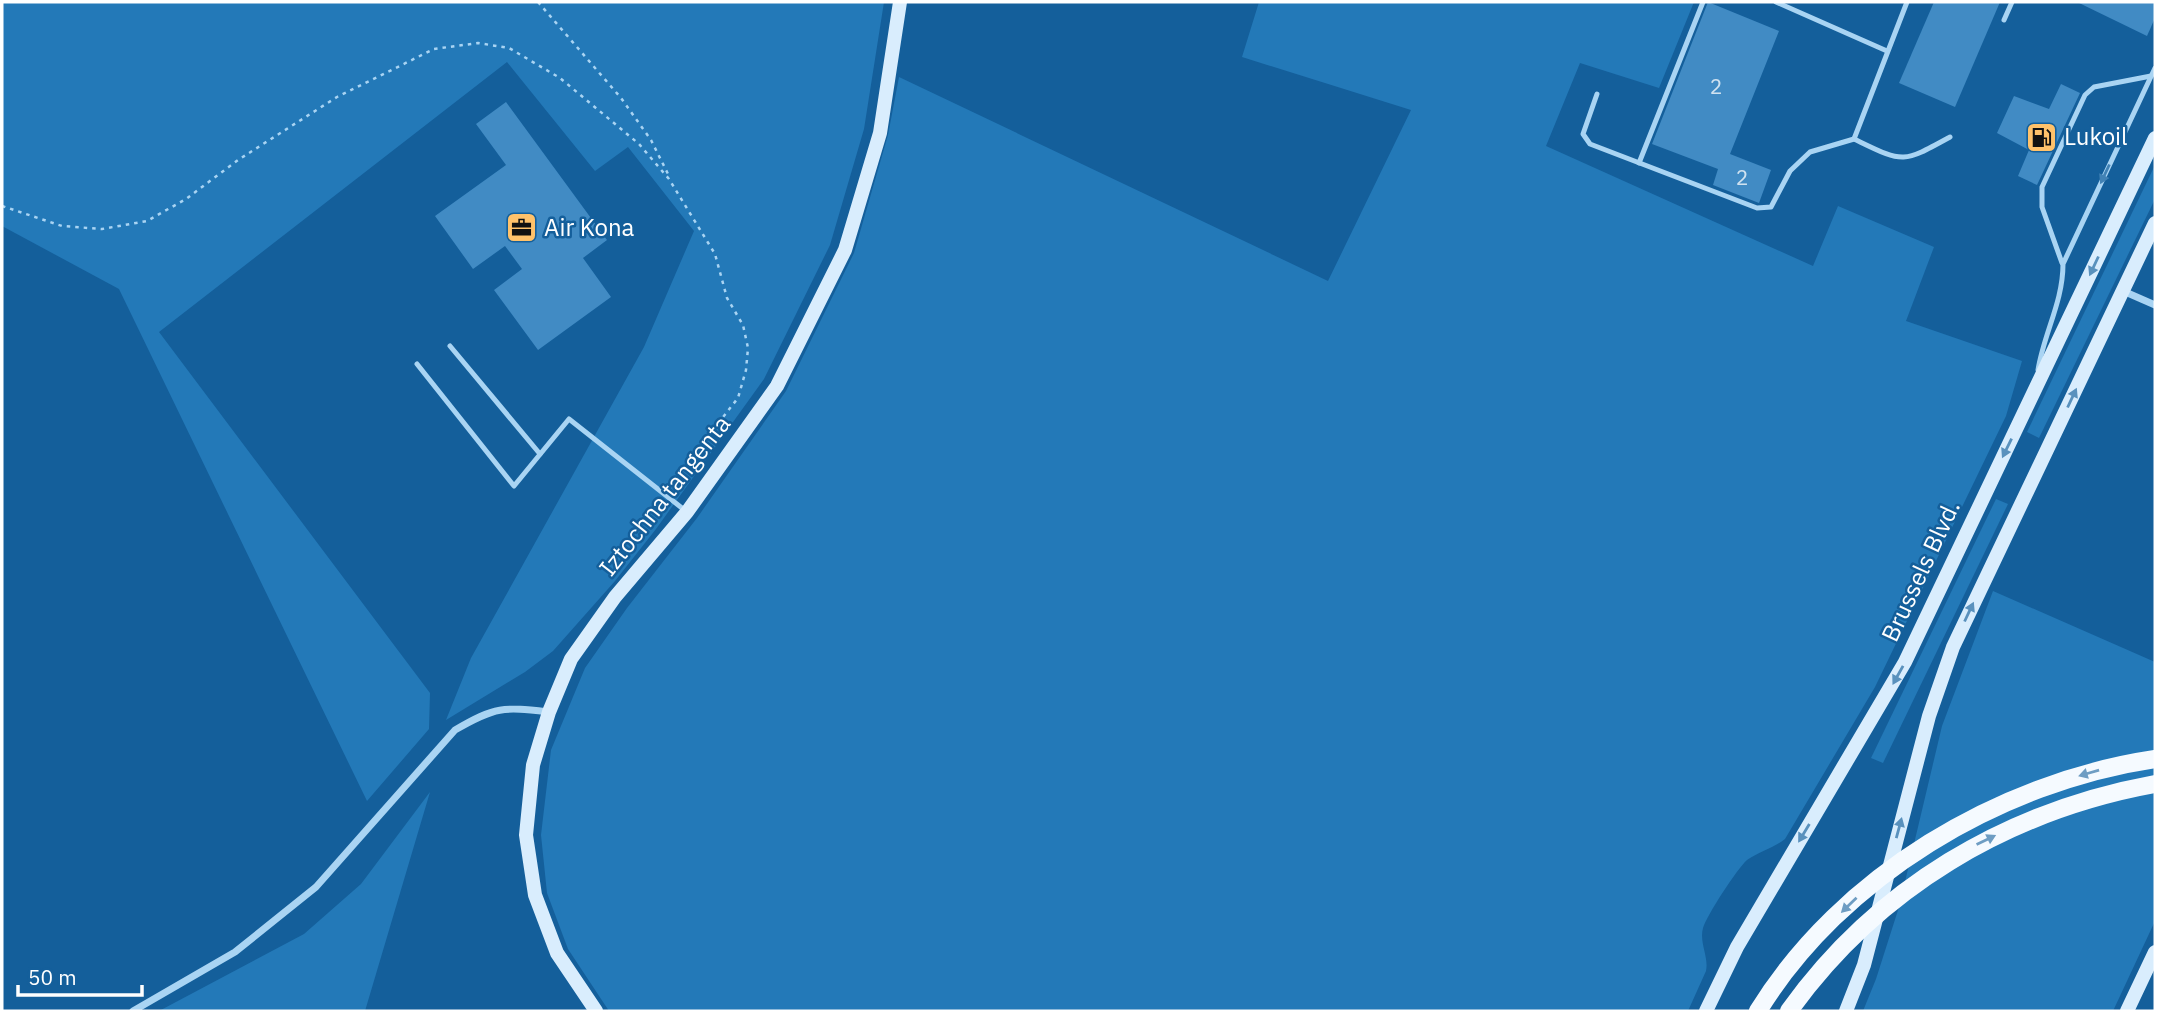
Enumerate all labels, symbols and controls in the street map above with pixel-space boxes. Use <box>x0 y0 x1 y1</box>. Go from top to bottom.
house number: 2 <box>1710 72 1722 100</box>
fuel station icon: Lukoil <box>2024 120 2058 154</box>
place label: Lukoil <box>2064 120 2128 152</box>
house number: 2 <box>1736 163 1748 191</box>
one-way arrow <box>2099 164 2111 184</box>
office icon: Air Kona <box>504 211 538 245</box>
place label: Air Kona <box>544 211 635 243</box>
one-way arrow <box>2089 256 2100 276</box>
one-way arrow <box>2066 388 2077 408</box>
street label: Iztochna tangenta <box>591 408 737 582</box>
one-way arrow <box>2001 438 2012 458</box>
street label: Brussels Blvd. <box>1873 495 1967 646</box>
one-way arrow <box>1963 602 1975 622</box>
one-way arrow <box>1892 666 1904 685</box>
one-way arrow <box>2077 768 2099 779</box>
one-way arrow <box>1894 817 1905 839</box>
one-way arrow <box>1798 824 1811 843</box>
one-way arrow <box>1976 834 1996 846</box>
one-way arrow <box>1841 897 1858 913</box>
scale bar <box>18 954 142 998</box>
text: 50 m <box>28 963 77 991</box>

